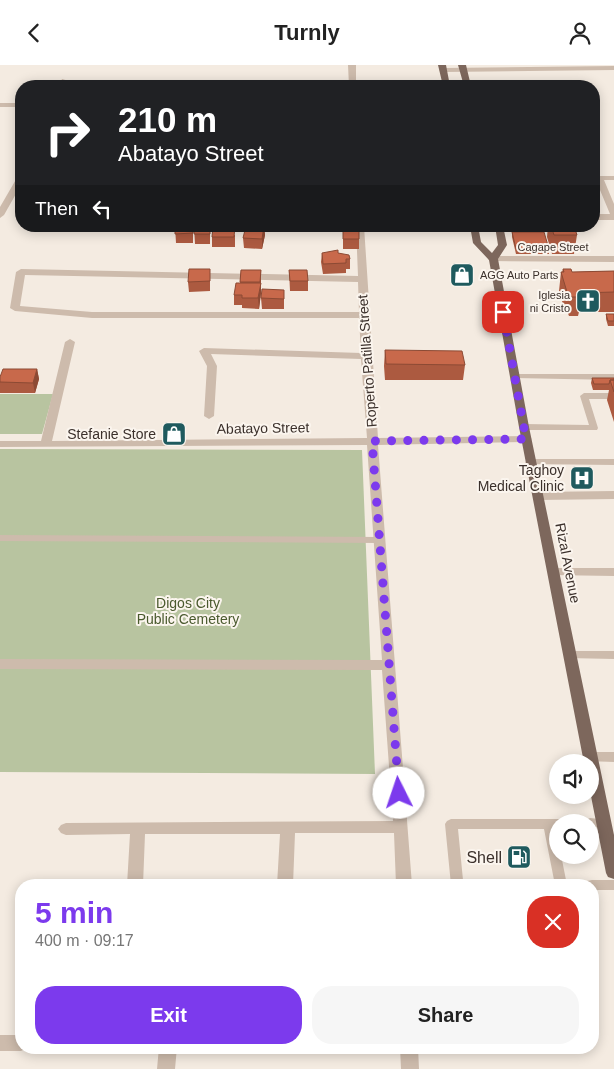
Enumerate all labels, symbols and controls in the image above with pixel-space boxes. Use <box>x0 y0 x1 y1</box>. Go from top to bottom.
icon: back <box>20 19 48 47</box>
icon: person <box>566 19 594 47</box>
text: Turnly <box>274 20 340 45</box>
icon: right <box>35 100 100 165</box>
text: 210 m <box>118 100 217 139</box>
text: Abatayo Street <box>118 141 264 166</box>
icon: left <box>88 195 116 223</box>
text: Then <box>35 198 78 219</box>
street label: Cagape Street <box>518 241 588 253</box>
shop icon: AGG Auto Parts <box>449 262 475 288</box>
place label: AGG Auto Parts <box>480 269 559 281</box>
church icon: Iglesia ni Cristo <box>575 288 601 314</box>
place label: Iglesia ni Cristo <box>530 289 571 314</box>
pin <box>482 291 524 333</box>
street label: Roperto Patilla Street <box>354 294 380 428</box>
icon: arrive <box>489 298 517 326</box>
street label: Abatayo Street <box>217 419 310 437</box>
shop icon: Stefanie Store <box>161 421 187 447</box>
place label: Stefanie Store <box>67 426 156 442</box>
place label: Taghoy Medical Clinic <box>478 462 564 494</box>
hospital icon: Taghoy Medical Clinic <box>569 465 595 491</box>
street label: Rizal Avenue <box>552 521 584 605</box>
park label: Digos City Public Cemetery <box>137 595 239 627</box>
map controls <box>549 754 599 864</box>
button: sound <box>549 754 599 804</box>
position arrow <box>372 766 424 818</box>
button: search <box>549 814 599 864</box>
fuel station icon: Shell <box>506 844 532 870</box>
place label: Shell <box>466 849 502 866</box>
text: 5 min <box>35 896 113 929</box>
button: close <box>527 896 579 948</box>
text: 400 m · 09:17 <box>35 932 134 949</box>
button: Exit <box>35 986 302 1044</box>
button: Share <box>312 986 579 1044</box>

